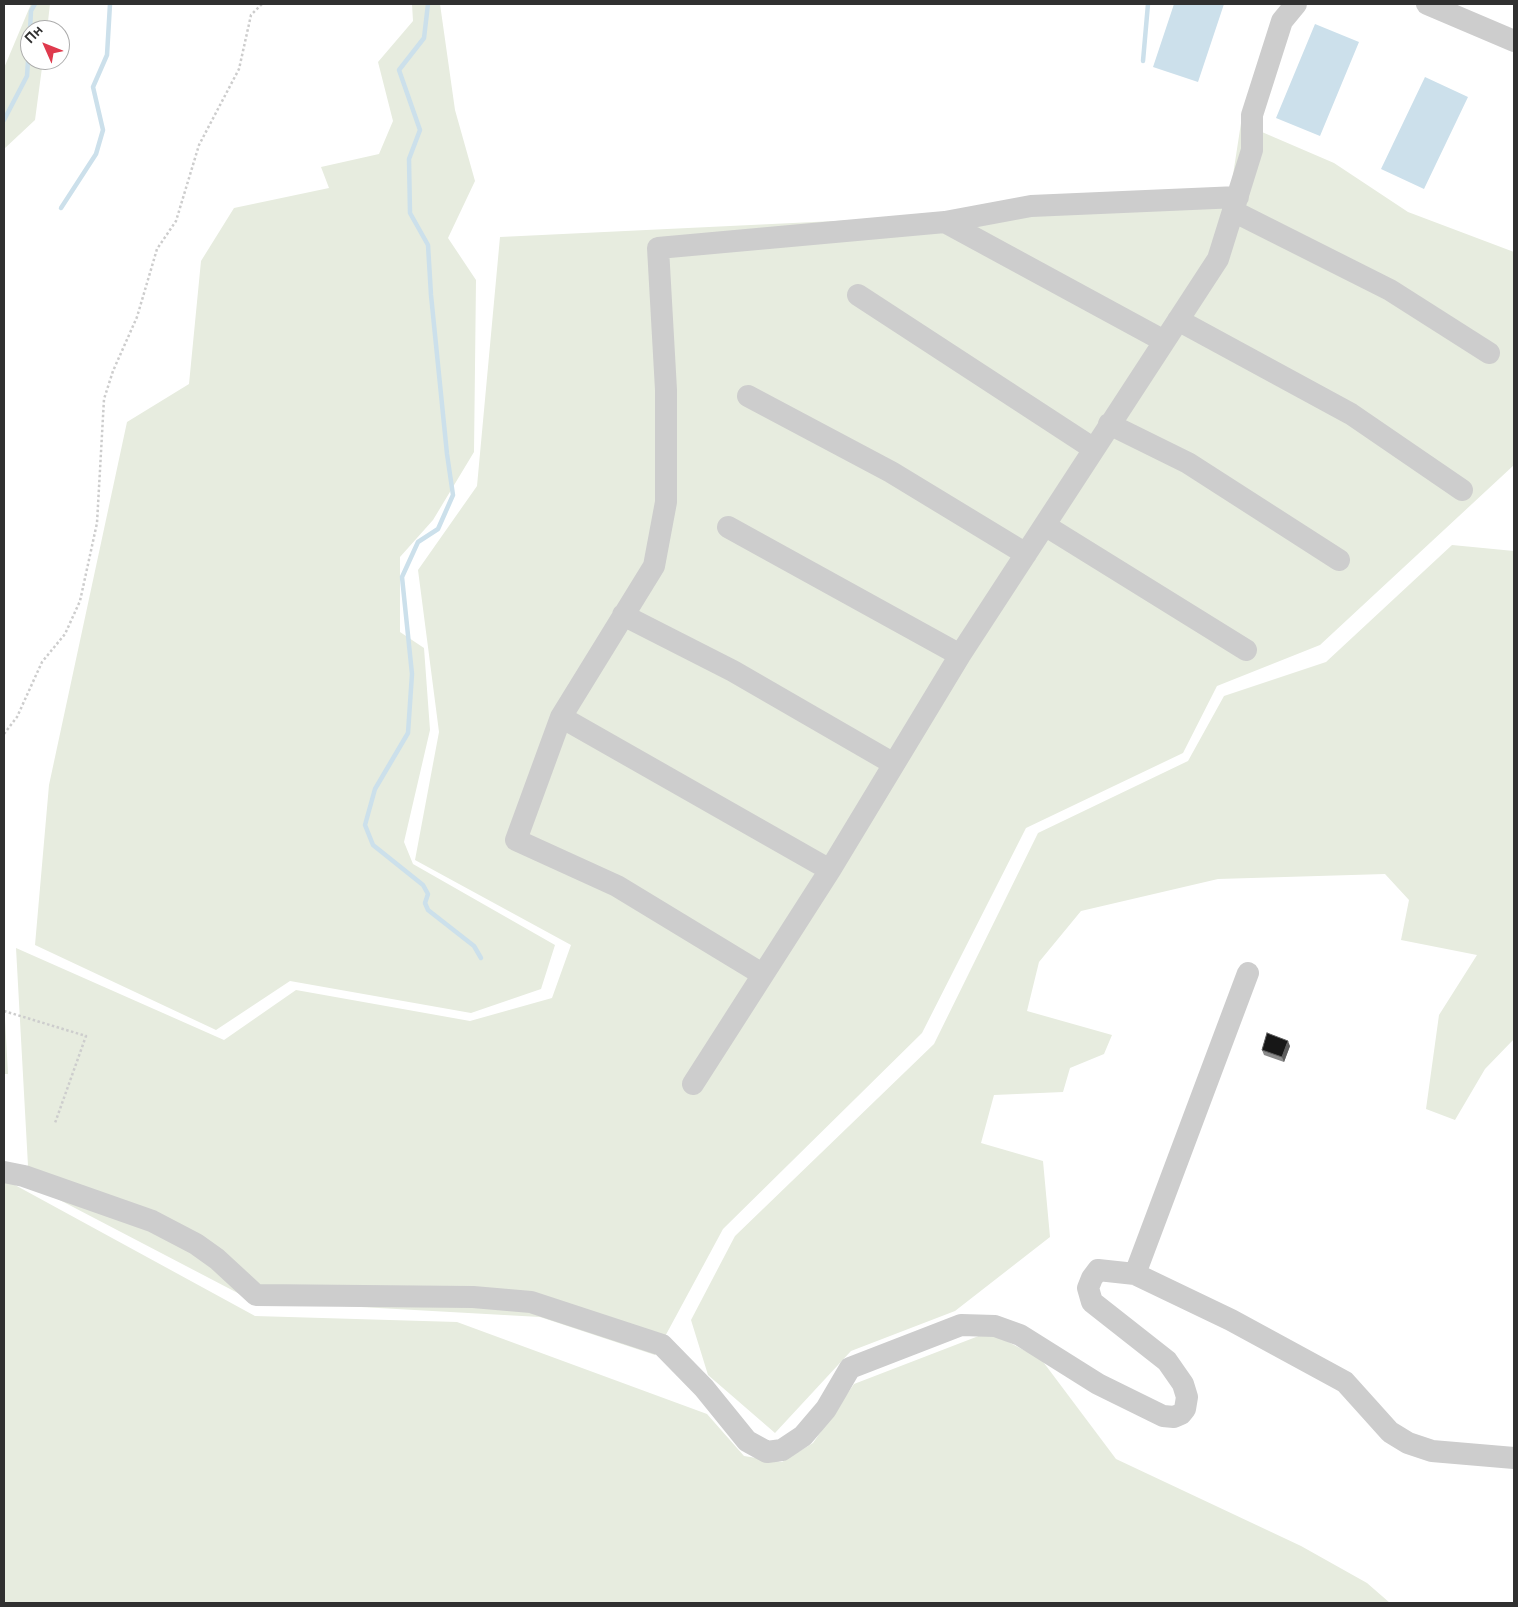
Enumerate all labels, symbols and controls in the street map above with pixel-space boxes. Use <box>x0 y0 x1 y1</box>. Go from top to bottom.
north arrow <box>20 20 70 70</box>
text: Пн <box>22 22 47 48</box>

